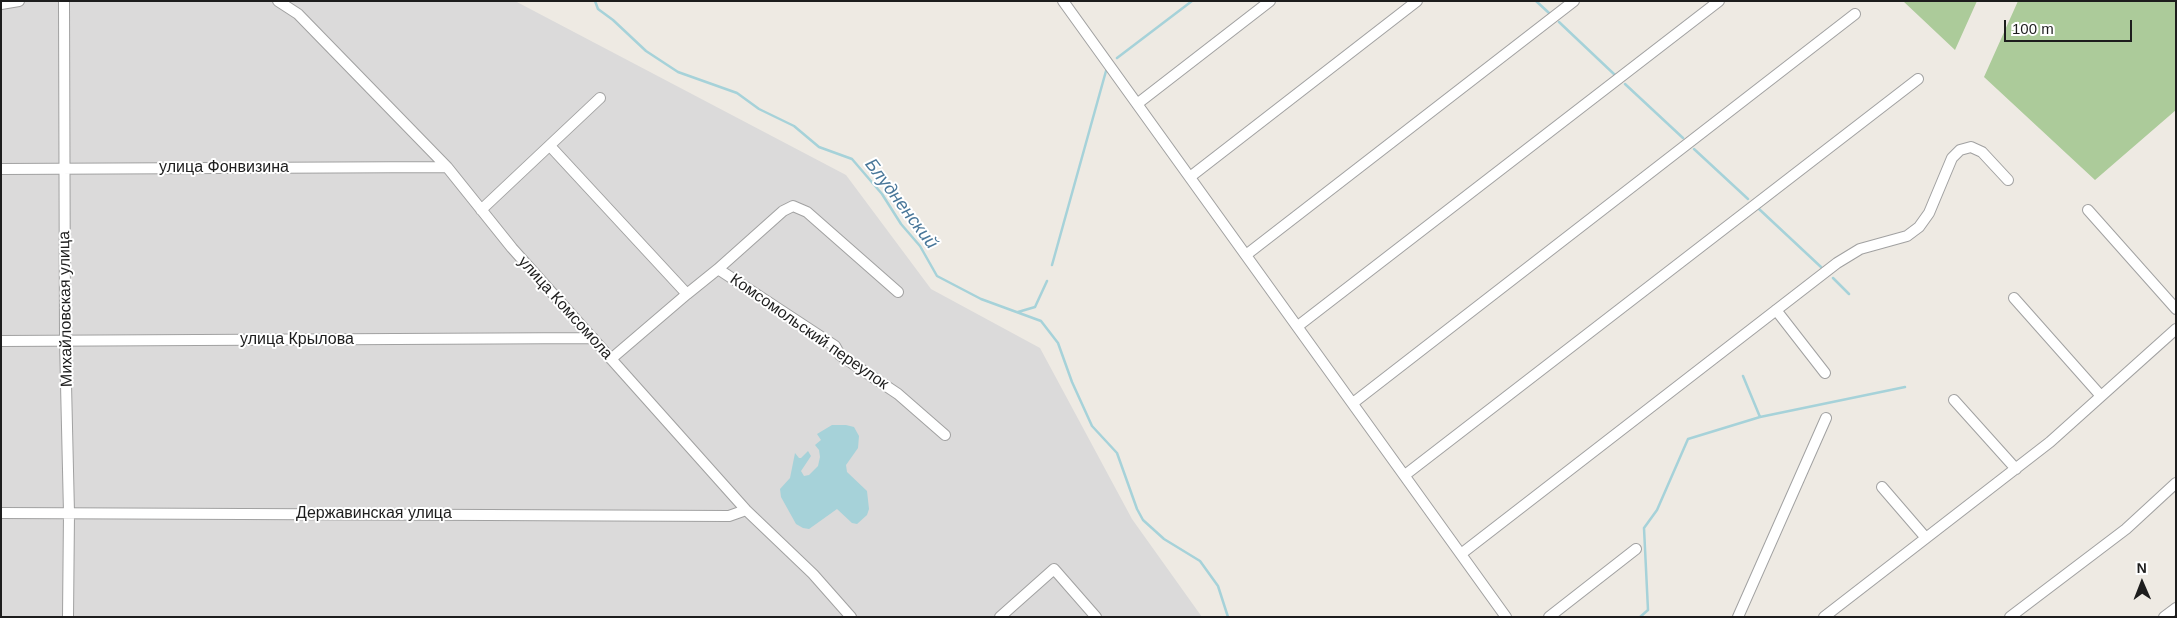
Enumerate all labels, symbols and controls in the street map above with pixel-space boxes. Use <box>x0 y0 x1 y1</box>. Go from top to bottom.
scale bar <box>2007 10 2134 42</box>
text: 100 m <box>2012 20 2054 37</box>
water label: Блудненский <box>860 154 942 254</box>
street label: улица Фонвизина <box>159 158 289 178</box>
street label: Михайловская улица <box>55 231 77 387</box>
street label: улица Комсомола <box>514 252 616 364</box>
street label: Комсомольский переулок <box>726 270 892 394</box>
street label: улица Крылова <box>240 330 354 350</box>
street label: Державинская улица <box>296 504 452 524</box>
north arrow <box>2117 558 2167 608</box>
text: N <box>2137 560 2147 576</box>

